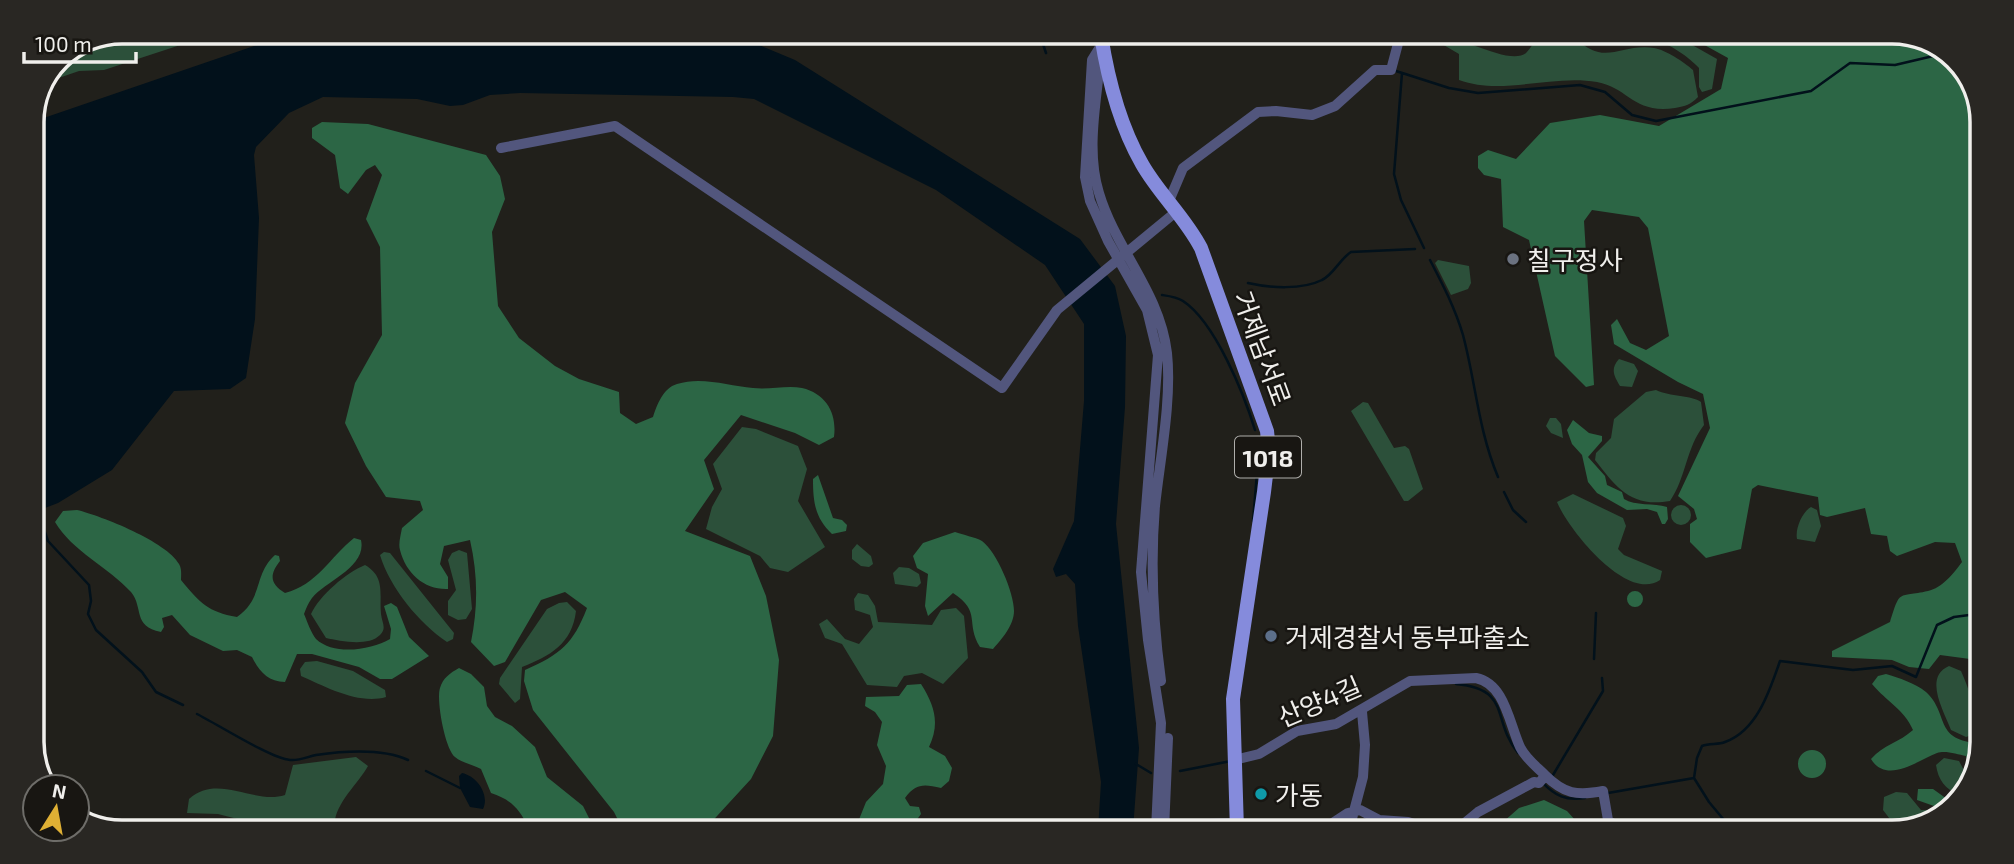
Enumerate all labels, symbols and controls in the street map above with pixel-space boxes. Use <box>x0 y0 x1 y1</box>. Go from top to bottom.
scale bar <box>24 21 136 65</box>
text: 100 m <box>35 31 92 56</box>
place label: 칠구정사 <box>1527 244 1623 275</box>
marker: 칠구정사 <box>1505 251 1521 267</box>
street label: 거제남서로 <box>1228 287 1298 409</box>
road number: 1018 <box>1235 436 1301 478</box>
place label: 거제경찰서 동부파출소 <box>1285 621 1530 652</box>
marker: 거제경찰서 동부파출소 <box>1263 628 1279 644</box>
street label: 산양4길 <box>1273 670 1365 732</box>
north arrow <box>21 773 91 843</box>
text: N <box>50 778 68 803</box>
place label: 가동 <box>1275 779 1323 810</box>
marker: 가동 <box>1253 786 1269 802</box>

